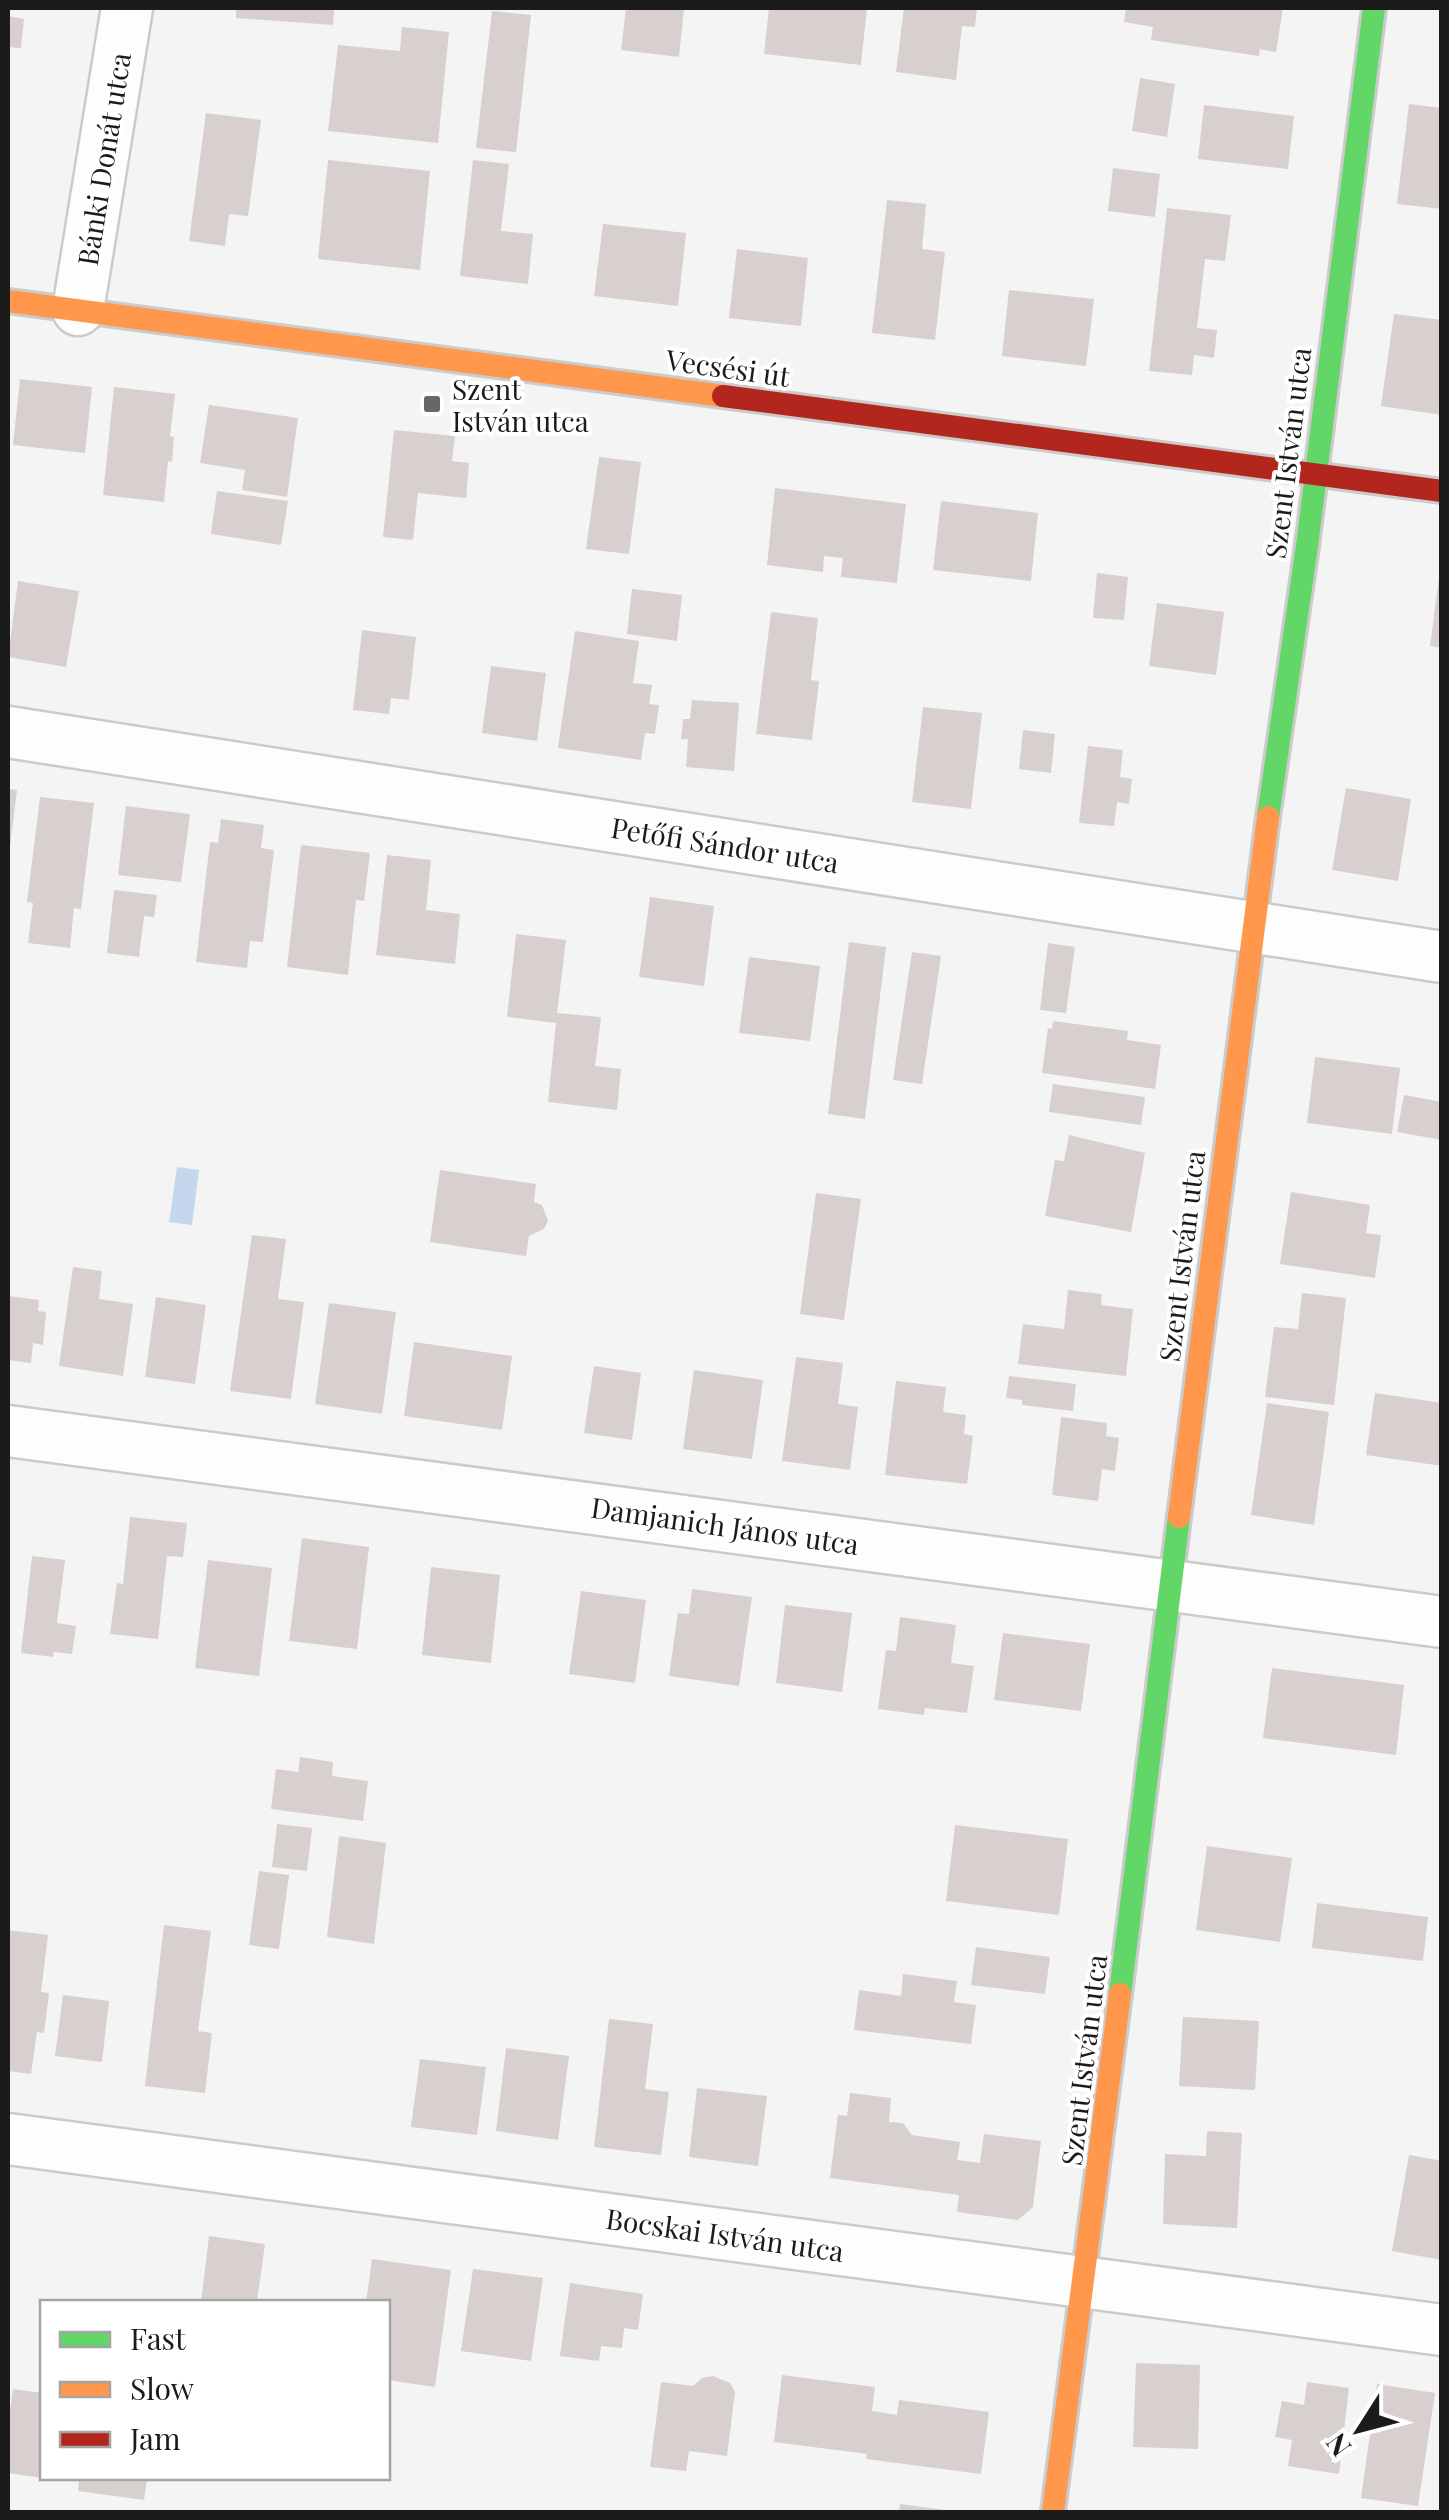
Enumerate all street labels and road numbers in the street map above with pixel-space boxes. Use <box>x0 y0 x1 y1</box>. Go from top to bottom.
street label: Bánki Donát utca <box>68 50 138 268</box>
street label: Vecsési út <box>663 340 793 394</box>
street label: Szent István utca <box>1256 345 1318 561</box>
street label: Petőfi Sándor utca <box>609 808 841 880</box>
street label: Szent István utca <box>1150 1148 1212 1364</box>
street label: Damjanich János utca <box>589 1488 861 1562</box>
street label: Szent István utca <box>1052 1952 1114 2168</box>
street label: Bocskai István utca <box>604 2199 846 2269</box>

